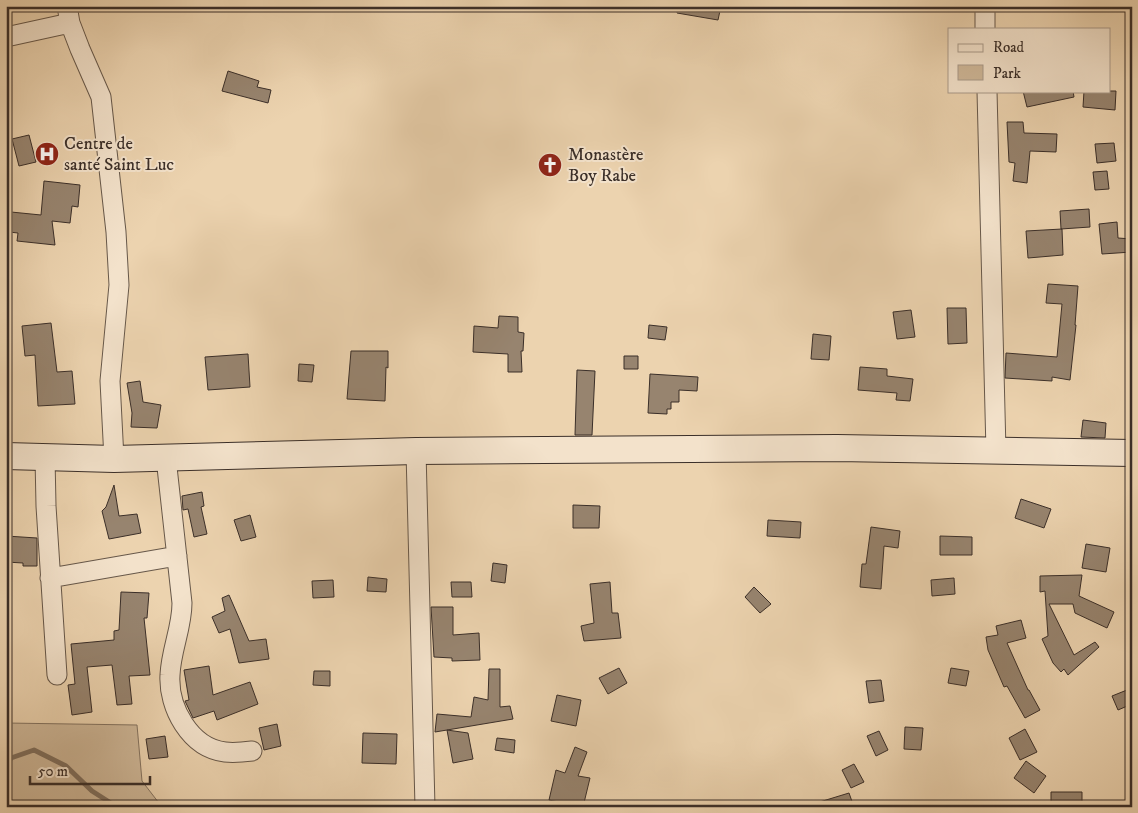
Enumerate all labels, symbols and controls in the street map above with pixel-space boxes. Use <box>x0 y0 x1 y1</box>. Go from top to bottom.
legend <box>948 28 1110 92</box>
text: Road <box>993 38 1025 57</box>
text: Park <box>993 64 1022 83</box>
place label: Centre de santé Saint Luc <box>64 133 174 176</box>
hospital icon: Centre de santé Saint Luc <box>34 141 60 167</box>
place label: Monastère Boy Rabe <box>568 144 643 187</box>
church icon: Monastère Boy Rabe <box>537 152 563 178</box>
scale bar <box>30 753 150 785</box>
text: 50 m <box>38 762 68 781</box>

